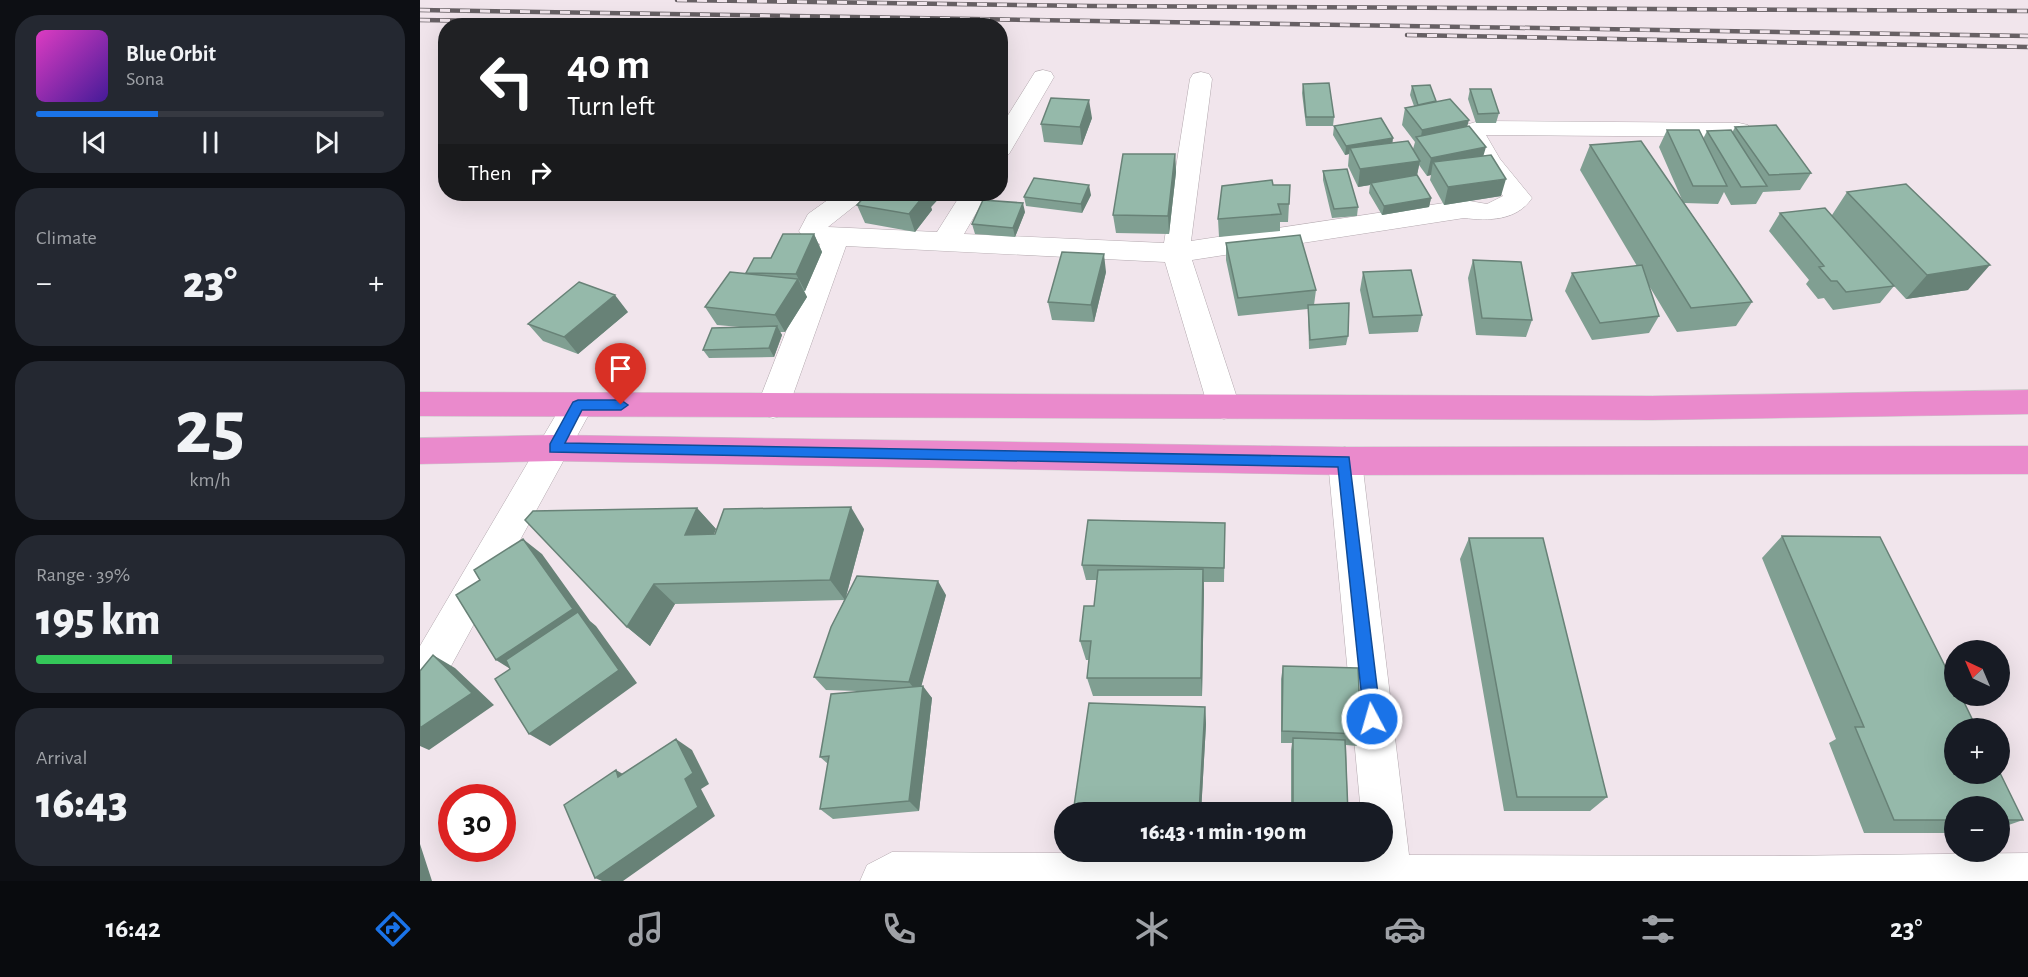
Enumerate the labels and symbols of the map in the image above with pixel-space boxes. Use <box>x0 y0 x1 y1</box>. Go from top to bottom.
pin <box>595 343 646 405</box>
north arrow <box>1944 640 2010 706</box>
position arrow <box>1340 687 1404 751</box>
speed limit sign: 30 <box>438 784 516 862</box>

